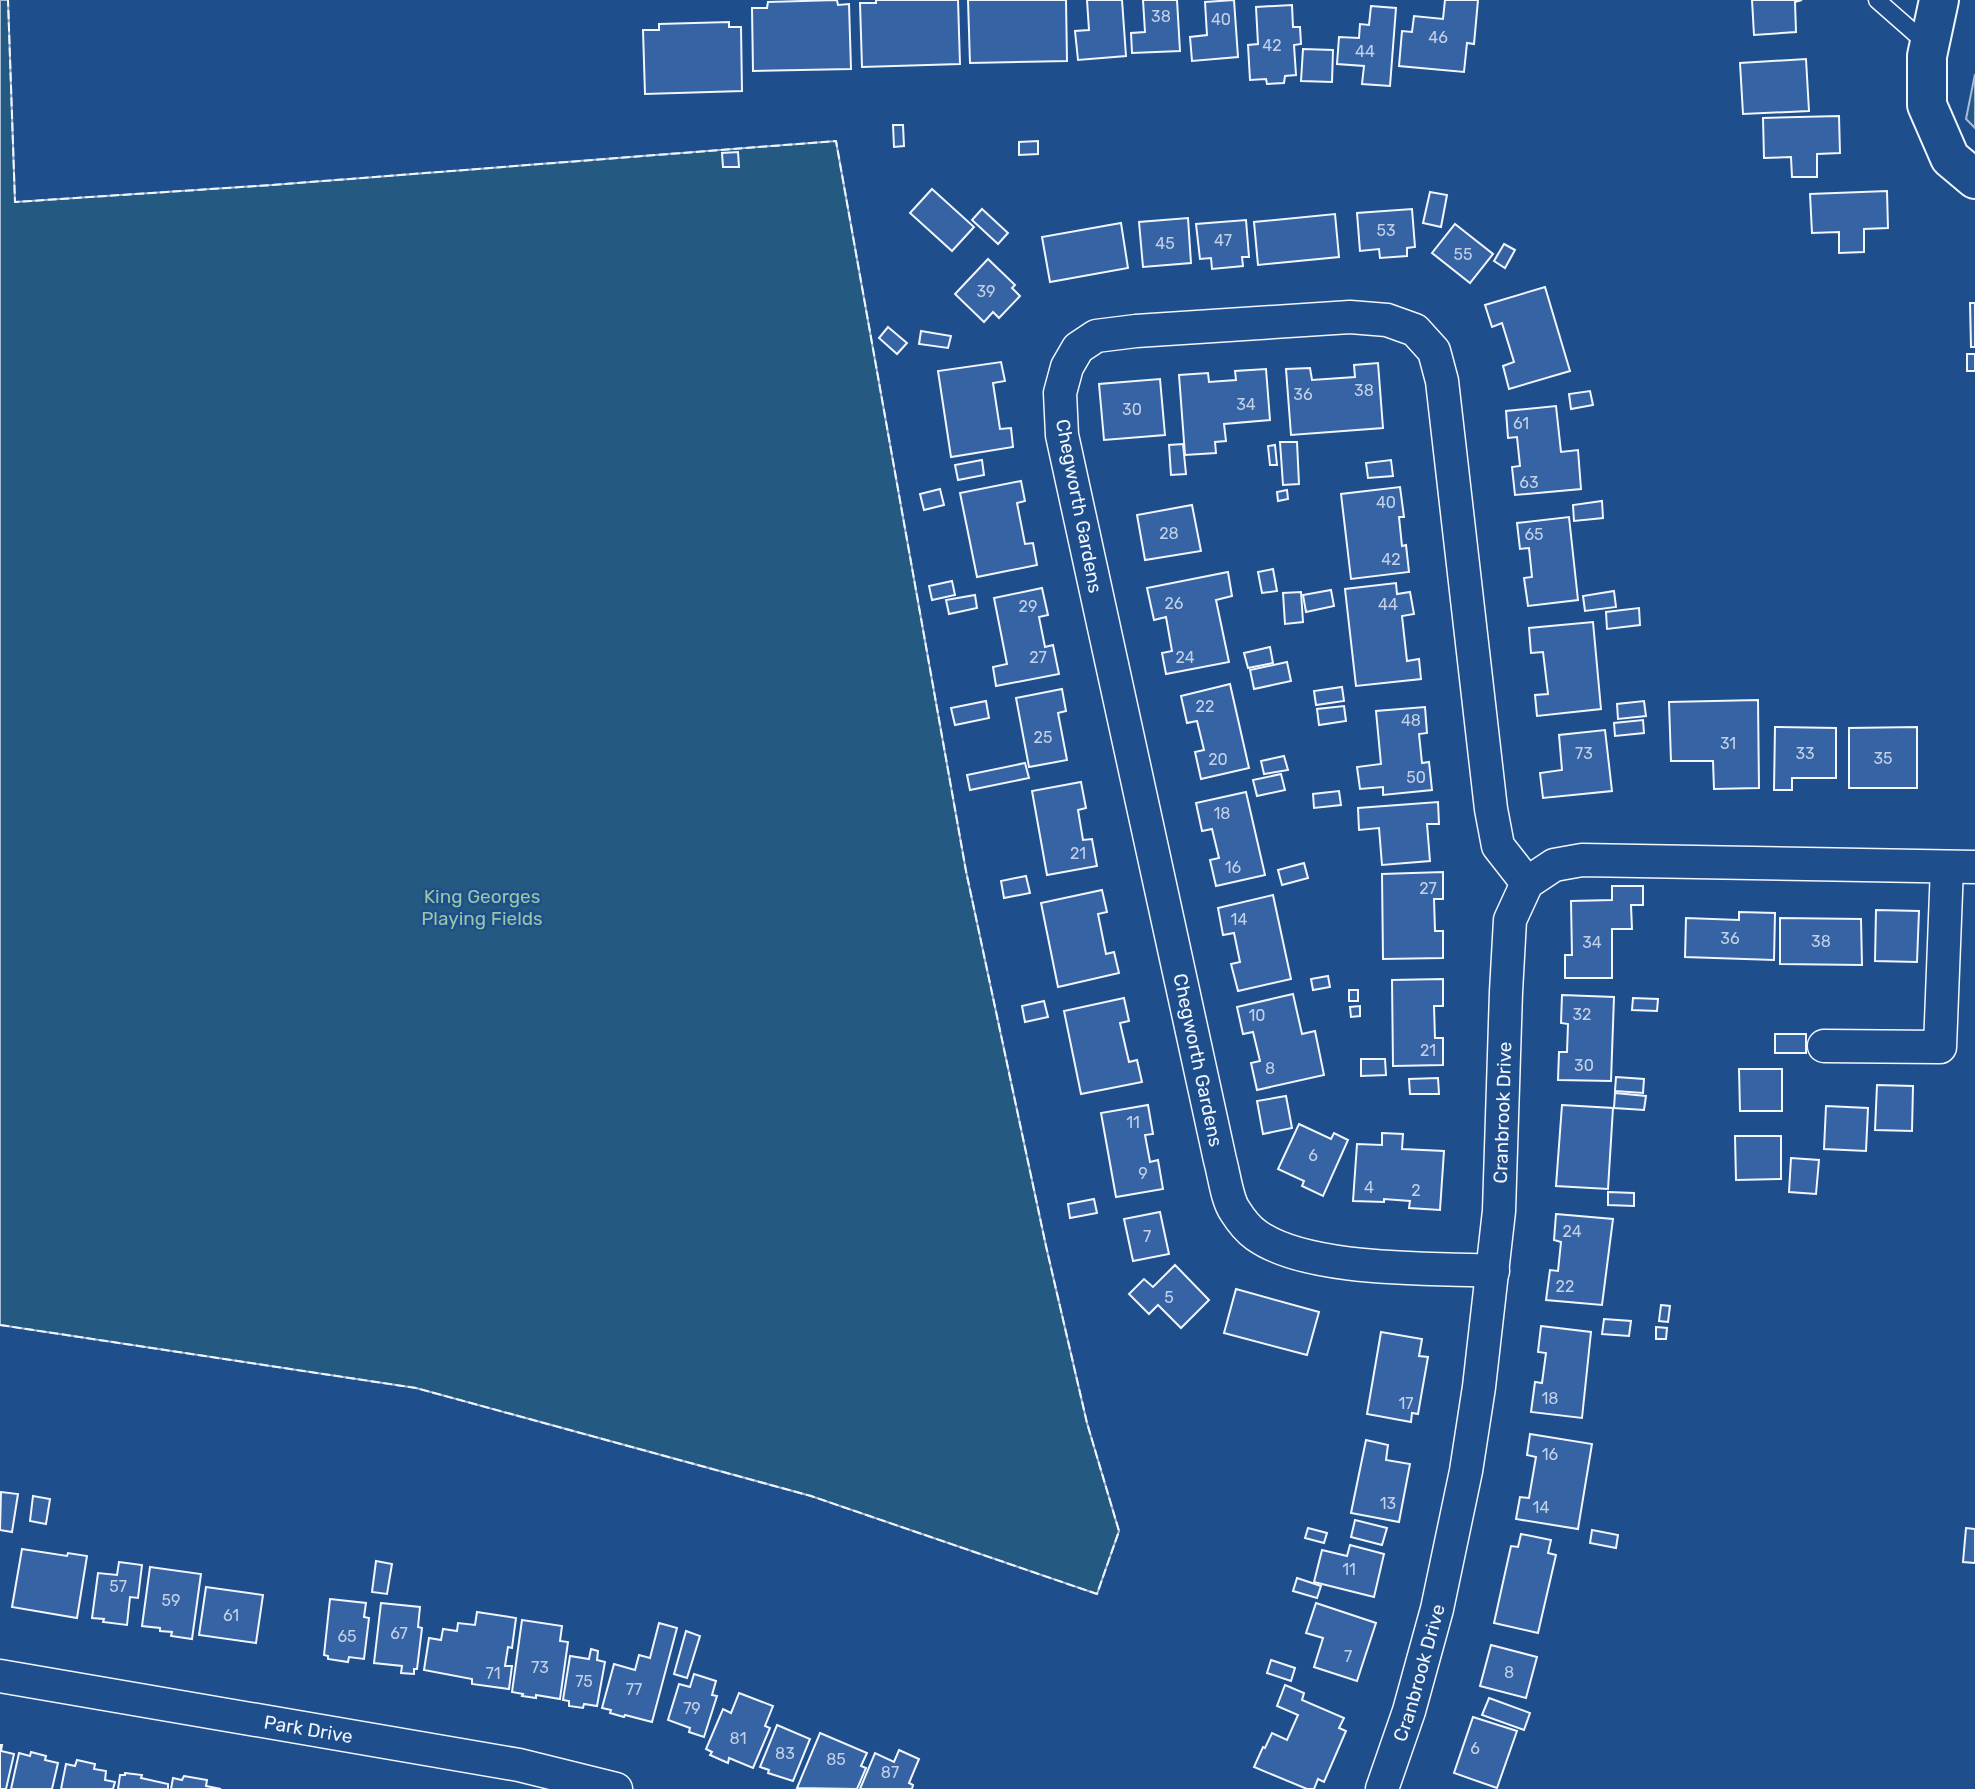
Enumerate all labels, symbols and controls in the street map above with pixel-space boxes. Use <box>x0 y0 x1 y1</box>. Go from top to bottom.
house number: 38 <box>1151 7 1171 26</box>
house number: 40 <box>1211 10 1231 29</box>
house number: 46 <box>1428 28 1448 47</box>
house number: 42 <box>1262 36 1282 55</box>
house number: 44 <box>1355 42 1375 61</box>
house number: 53 <box>1376 221 1396 240</box>
house number: 47 <box>1214 231 1232 250</box>
house number: 45 <box>1155 234 1175 253</box>
house number: 55 <box>1453 245 1473 264</box>
house number: 39 <box>976 282 996 301</box>
house number: 38 <box>1354 381 1374 400</box>
house number: 36 <box>1293 385 1313 404</box>
house number: 34 <box>1236 395 1256 414</box>
house number: 30 <box>1122 400 1142 419</box>
house number: 61 <box>1513 414 1529 433</box>
street label: Chegworth Gardens <box>1051 417 1107 595</box>
house number: 63 <box>1519 473 1539 492</box>
house number: 40 <box>1376 493 1396 512</box>
house number: 28 <box>1159 524 1179 543</box>
house number: 65 <box>1524 525 1544 544</box>
house number: 42 <box>1381 550 1401 569</box>
house number: 26 <box>1164 594 1184 613</box>
house number: 44 <box>1378 595 1398 614</box>
house number: 29 <box>1019 597 1037 616</box>
house number: 27 <box>1029 648 1047 667</box>
house number: 24 <box>1175 648 1195 667</box>
house number: 22 <box>1196 697 1214 716</box>
house number: 48 <box>1401 711 1421 730</box>
house number: 25 <box>1034 728 1052 747</box>
house number: 31 <box>1720 734 1736 753</box>
house number: 73 <box>1575 744 1593 763</box>
house number: 33 <box>1795 744 1815 763</box>
house number: 35 <box>1873 749 1893 768</box>
house number: 20 <box>1208 750 1228 769</box>
house number: 50 <box>1406 768 1426 787</box>
house number: 18 <box>1213 804 1231 823</box>
house number: 21 <box>1070 844 1086 863</box>
house number: 16 <box>1225 858 1242 877</box>
house number: 27 <box>1419 879 1437 898</box>
park label: King Georges Playing Fields <box>421 885 543 930</box>
house number: 14 <box>1231 910 1247 929</box>
house number: 36 <box>1720 929 1740 948</box>
house number: 38 <box>1811 932 1831 951</box>
house number: 34 <box>1582 933 1602 952</box>
street label: Chegworth Gardens <box>1168 971 1228 1149</box>
house number: 32 <box>1572 1005 1592 1024</box>
house number: 10 <box>1248 1006 1266 1025</box>
house number: 21 <box>1420 1041 1436 1060</box>
street label: Cranbrook Drive <box>1488 1041 1516 1184</box>
house number: 30 <box>1574 1056 1594 1075</box>
house number: 8 <box>1265 1059 1275 1078</box>
house number: 11 <box>1126 1113 1140 1132</box>
house number: 6 <box>1308 1146 1318 1165</box>
house number: 9 <box>1138 1164 1148 1183</box>
house number: 4 <box>1364 1178 1374 1197</box>
house number: 2 <box>1411 1181 1421 1200</box>
house number: 24 <box>1562 1222 1582 1241</box>
house number: 7 <box>1143 1227 1151 1246</box>
house number: 22 <box>1556 1277 1574 1296</box>
house number: 5 <box>1164 1288 1174 1307</box>
house number: 18 <box>1541 1389 1559 1408</box>
house number: 17 <box>1398 1394 1414 1413</box>
house number: 16 <box>1542 1445 1559 1464</box>
house number: 13 <box>1380 1494 1396 1513</box>
house number: 14 <box>1533 1498 1549 1517</box>
house number: 11 <box>1342 1560 1356 1579</box>
house number: 57 <box>109 1577 127 1596</box>
house number: 59 <box>162 1591 181 1610</box>
street label: Cranbrook Drive <box>1388 1601 1449 1745</box>
house number: 61 <box>223 1606 239 1625</box>
house number: 67 <box>390 1624 408 1643</box>
house number: 65 <box>337 1627 357 1646</box>
house number: 7 <box>1344 1647 1352 1666</box>
house number: 73 <box>531 1658 549 1677</box>
house number: 8 <box>1504 1663 1514 1682</box>
house number: 71 <box>485 1664 501 1683</box>
house number: 75 <box>575 1672 593 1691</box>
house number: 77 <box>626 1680 642 1699</box>
house number: 79 <box>683 1699 701 1718</box>
street label: Park Drive <box>262 1710 355 1748</box>
house number: 81 <box>729 1729 747 1748</box>
house number: 6 <box>1470 1739 1480 1758</box>
house number: 83 <box>775 1744 795 1763</box>
house number: 85 <box>826 1750 846 1769</box>
house number: 87 <box>881 1763 899 1782</box>

